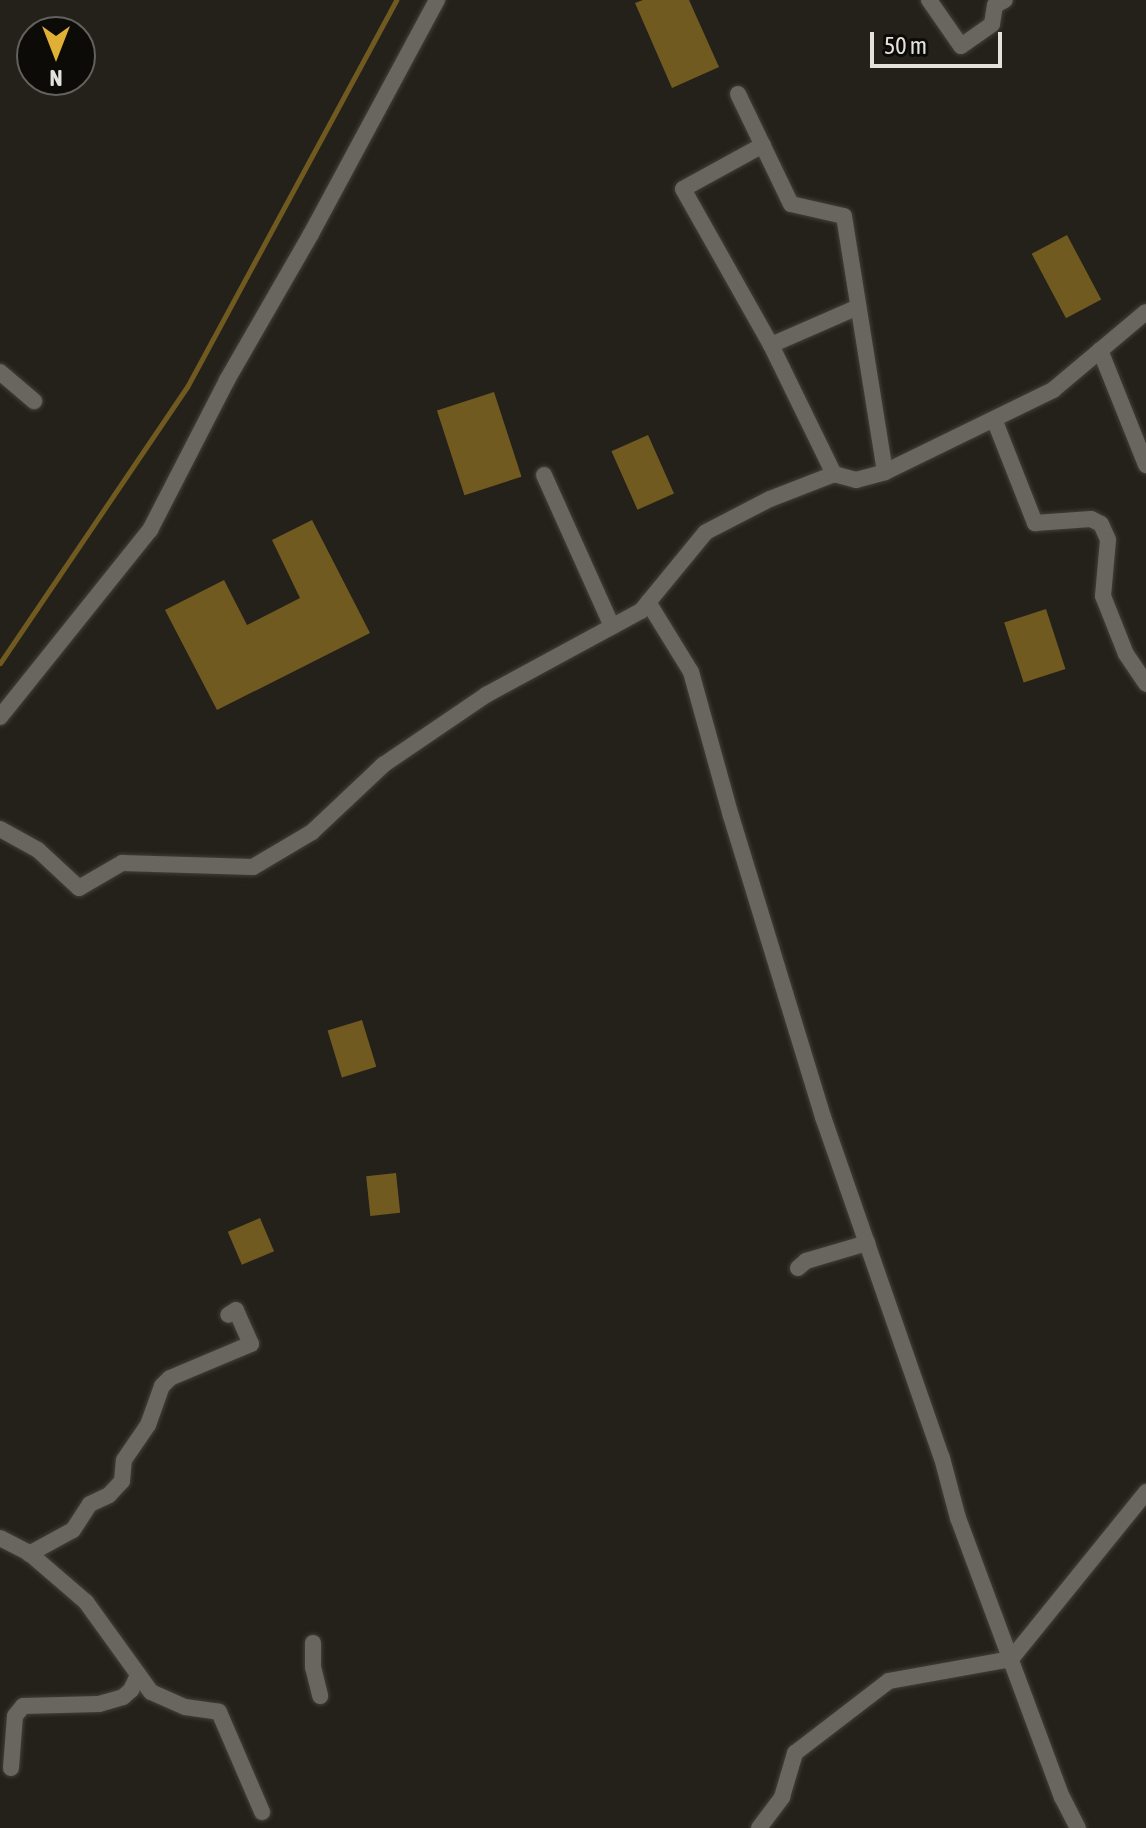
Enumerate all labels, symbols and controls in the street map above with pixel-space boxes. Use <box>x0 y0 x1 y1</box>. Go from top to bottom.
north arrow <box>16 16 96 96</box>
scale bar <box>874 16 1006 66</box>
text: 50 m <box>884 32 927 59</box>
text: N <box>50 65 63 91</box>

